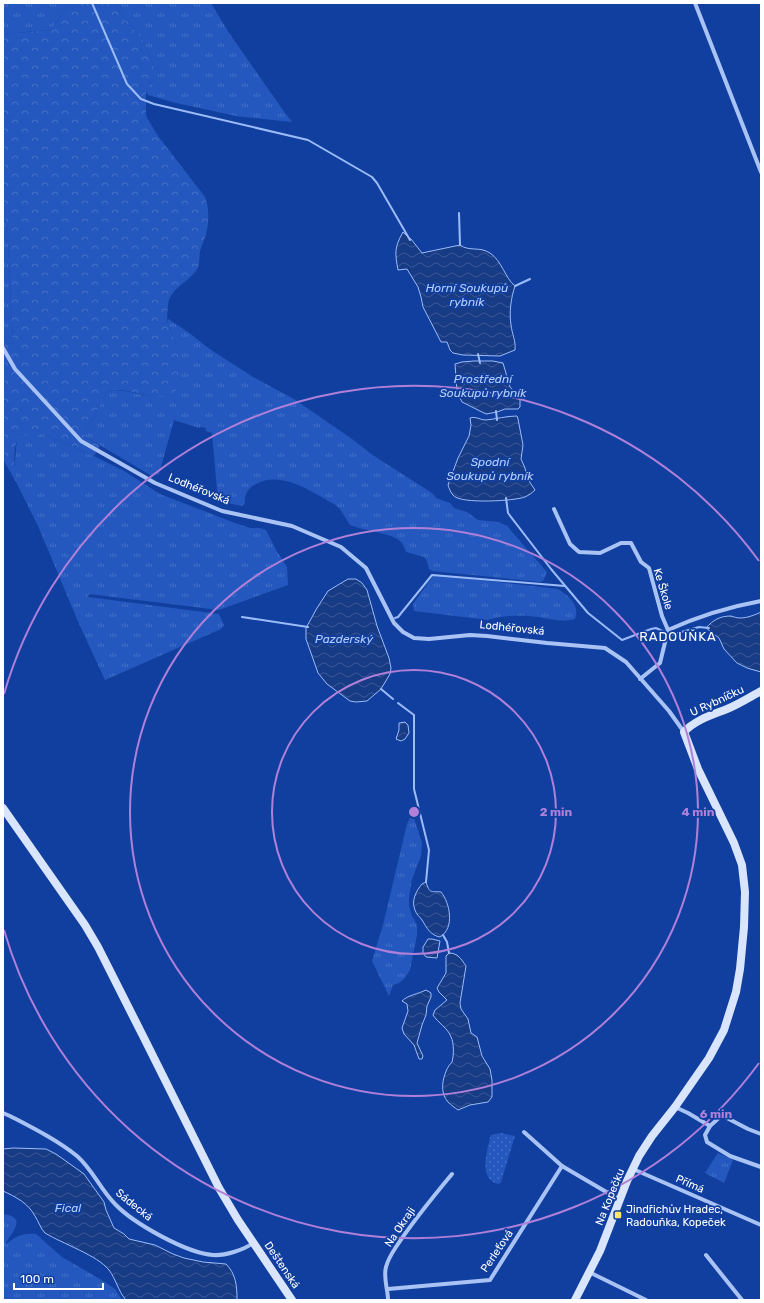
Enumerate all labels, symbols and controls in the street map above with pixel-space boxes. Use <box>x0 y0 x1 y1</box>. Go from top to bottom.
water label: Horní Soukupů rybník <box>426 281 508 309</box>
water label: Prostřední Soukupů rybník <box>439 372 527 400</box>
water label: Spodní Soukupů rybník <box>446 455 534 483</box>
street label: Lodhéřovská <box>166 471 232 507</box>
street label: Ke Škole <box>651 567 675 611</box>
street label: Lodhéřovská <box>479 618 545 638</box>
district label: RADOUŇKA <box>639 629 717 644</box>
water label: Pazderský <box>315 632 373 646</box>
street label: U Rybníčku <box>688 683 746 719</box>
centre of rings <box>407 805 421 819</box>
text: 2 min <box>540 805 573 819</box>
text: 4 min <box>682 805 715 819</box>
text: 6 min <box>700 1107 733 1121</box>
street label: Na Kopečku <box>593 1167 627 1227</box>
street label: Přímá <box>674 1172 706 1196</box>
street label: Sádecká <box>113 1186 155 1224</box>
water label: Fical <box>55 1201 82 1215</box>
place label: Jindřichův Hradec, Radouňka, Kopeček <box>626 1203 726 1229</box>
street label: Na Okraji <box>382 1205 418 1249</box>
marker: Jindřichův Hradec, Radouňka, Kopeček <box>613 1210 623 1220</box>
street label: Perleťová <box>478 1227 516 1275</box>
street label: Deštenská <box>262 1239 302 1291</box>
scale bar <box>14 1265 103 1291</box>
text: 100 m <box>20 1272 54 1286</box>

